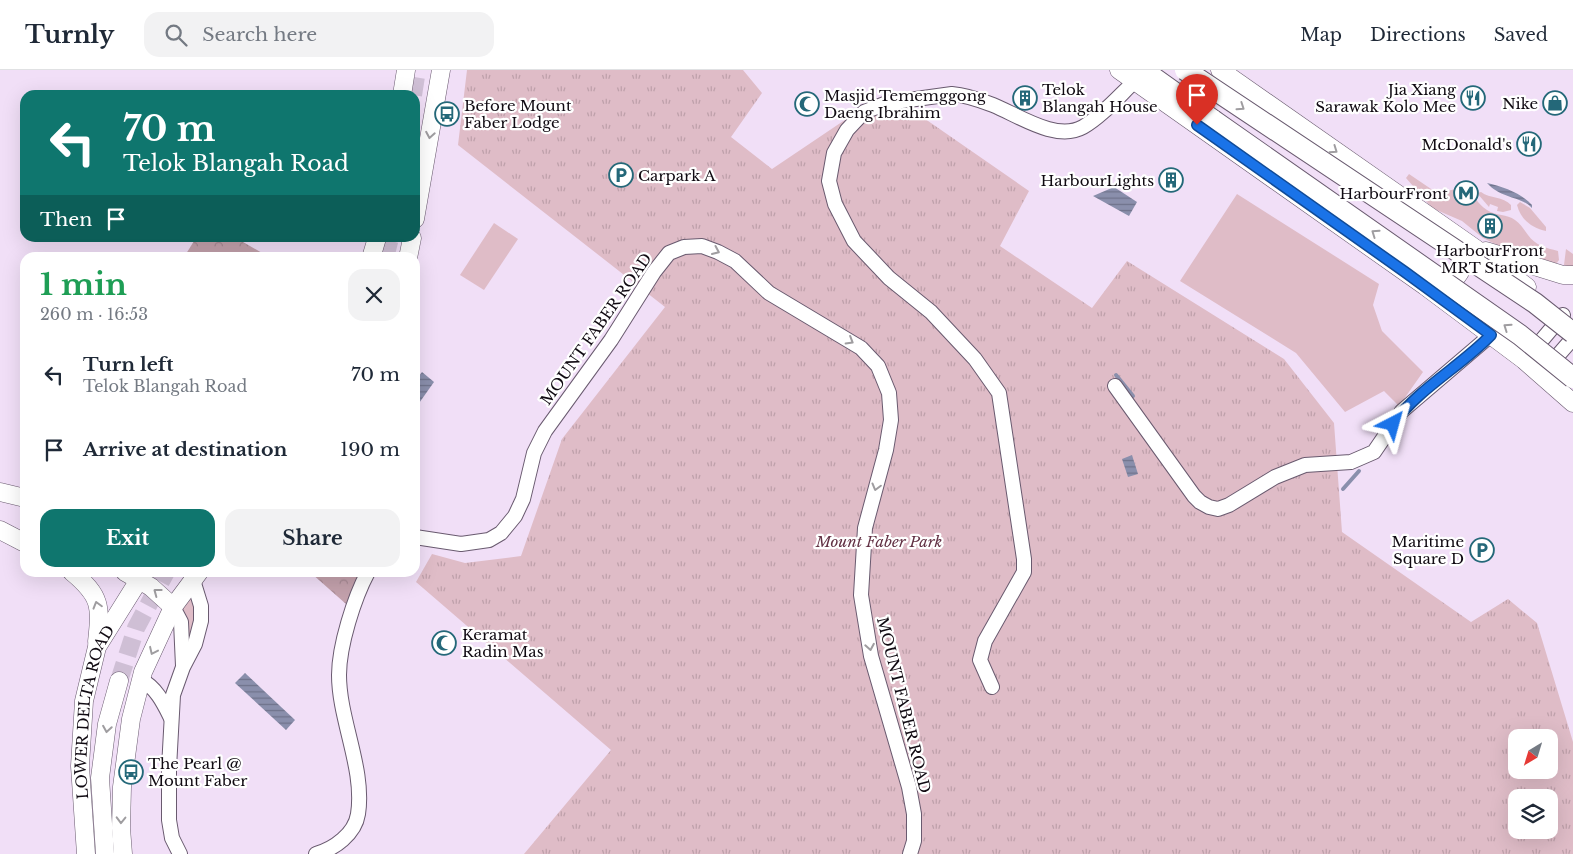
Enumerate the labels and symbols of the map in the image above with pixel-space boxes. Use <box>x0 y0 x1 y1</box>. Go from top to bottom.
pin <box>1176 74 1218 125</box>
place label: Telok Blangah House <box>1042 80 1158 116</box>
place label: Jia Xiang Sarawak Kolo Mee <box>1315 80 1457 116</box>
building icon: Telok Blangah House <box>1012 85 1038 111</box>
restaurant icon: Jia Xiang Sarawak Kolo Mee <box>1460 85 1486 111</box>
place label: Masjid Tememggong Daeng Ibrahim <box>824 86 987 122</box>
shop icon: Nike <box>1542 90 1568 116</box>
mosque icon: Masjid Tememggong Daeng Ibrahim <box>794 91 820 117</box>
place label: Nike <box>1502 94 1538 113</box>
place label: Before Mount Faber Lodge <box>464 96 572 132</box>
one-way arrow <box>1235 100 1244 110</box>
bus stop icon: Before Mount Faber Lodge <box>434 101 460 127</box>
one-way arrow <box>425 131 435 140</box>
restaurant icon: McDonald's <box>1516 131 1542 157</box>
place label: McDonald's <box>1421 135 1512 154</box>
one-way arrow <box>1328 144 1338 153</box>
parking icon: Carpark A <box>608 162 634 188</box>
place label: Carpark A <box>638 166 716 185</box>
building icon: HarbourLights <box>1158 167 1184 193</box>
place label: HarbourLights <box>1040 171 1154 190</box>
metro station icon: HarbourFront <box>1453 180 1479 206</box>
place label: HarbourFront <box>1340 184 1448 203</box>
building icon: HarbourFront MRT Station <box>1477 213 1503 239</box>
one-way arrow <box>1371 230 1380 239</box>
place label: HarbourFront MRT Station <box>1436 241 1545 277</box>
one-way arrow <box>711 245 720 256</box>
street label: MOUNT FABER ROAD <box>536 249 656 409</box>
one-way arrow <box>1504 324 1513 332</box>
one-way arrow <box>844 335 853 345</box>
position arrow <box>1366 397 1418 449</box>
one-way arrow <box>872 482 882 490</box>
park label: Mount Faber Park <box>815 532 942 551</box>
place label: Maritime Square D <box>1392 532 1464 568</box>
parking icon: Maritime Square D <box>1469 537 1495 563</box>
one-way arrow <box>154 590 163 598</box>
one-way arrow <box>93 601 103 610</box>
street label: MOUNT FABER ROAD <box>873 615 935 795</box>
street label: LOWER DELTA ROAD <box>70 621 118 800</box>
place label: Keramat Radin Mas <box>462 625 544 661</box>
mosque icon: Keramat Radin Mas <box>431 630 457 656</box>
one-way arrow <box>864 643 874 651</box>
one-way arrow <box>149 646 159 655</box>
one-way arrow <box>103 724 113 733</box>
north arrow <box>1508 729 1558 779</box>
place label: The Pearl @ Mount Faber <box>148 754 248 790</box>
bus stop icon: The Pearl @ Mount Faber <box>118 759 144 785</box>
one-way arrow <box>116 817 127 825</box>

